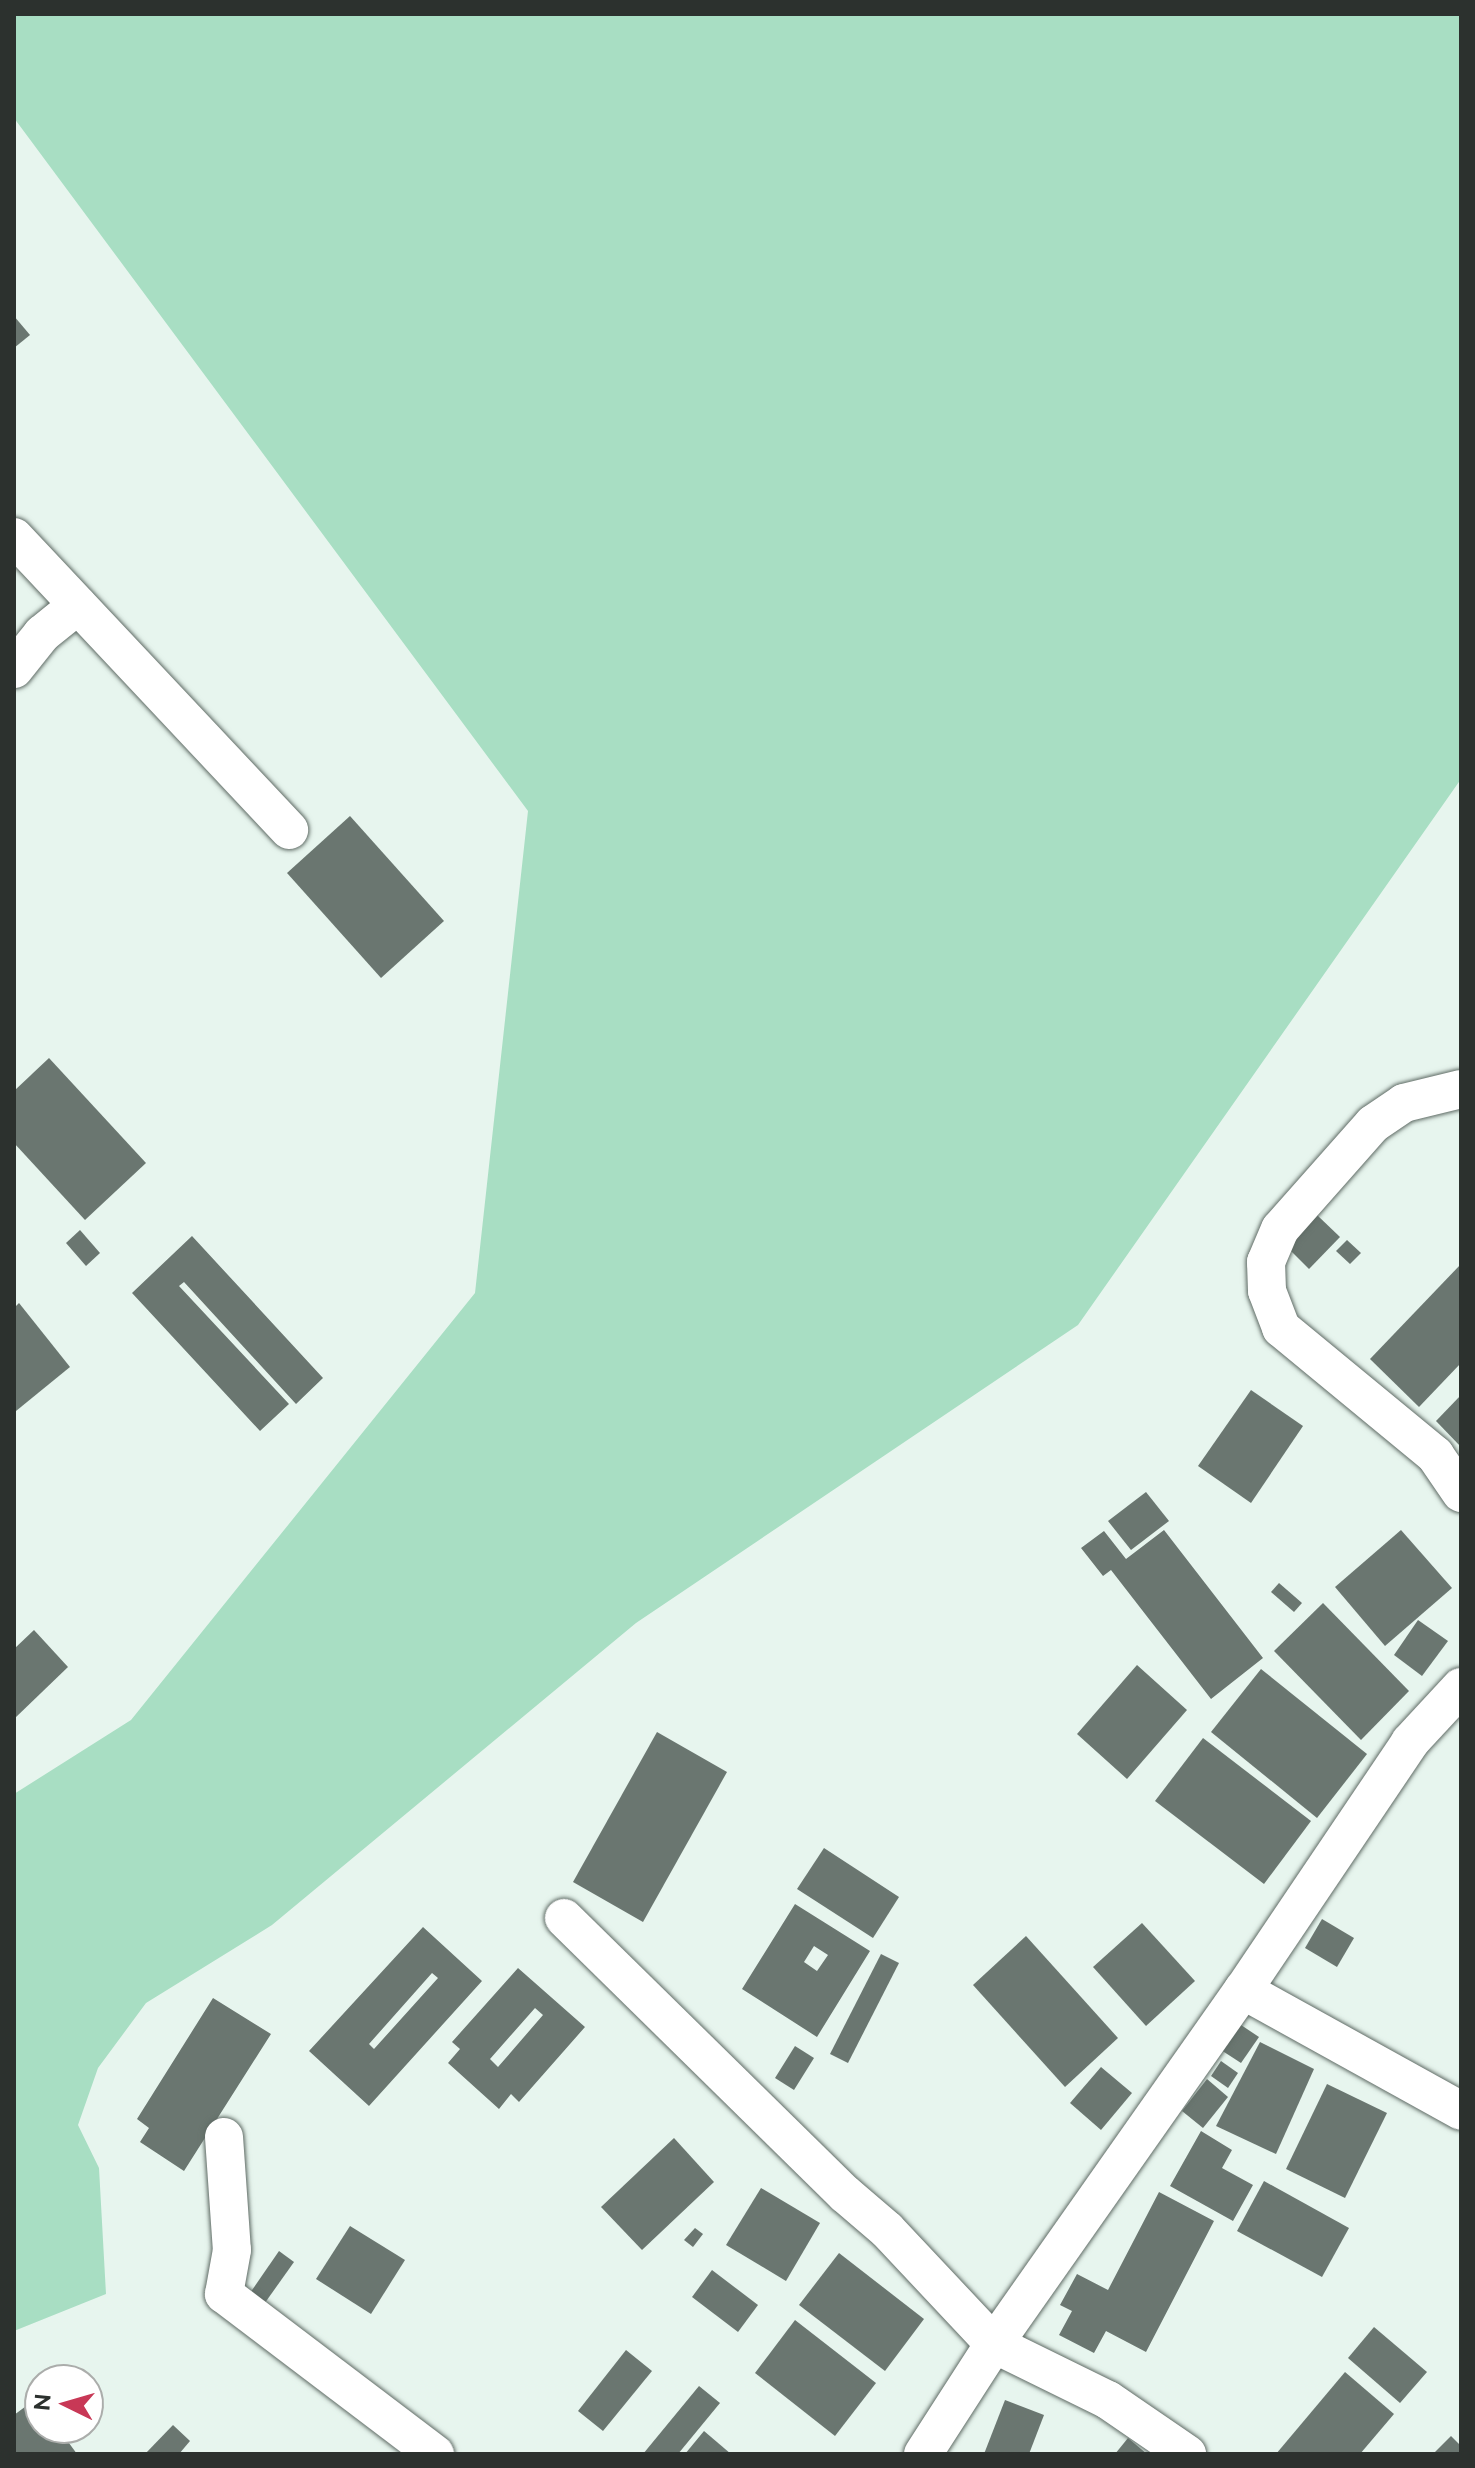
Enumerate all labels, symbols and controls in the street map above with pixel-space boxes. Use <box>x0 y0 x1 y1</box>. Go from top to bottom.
north arrow <box>24 2364 104 2444</box>
text: N <box>28 2393 56 2412</box>

